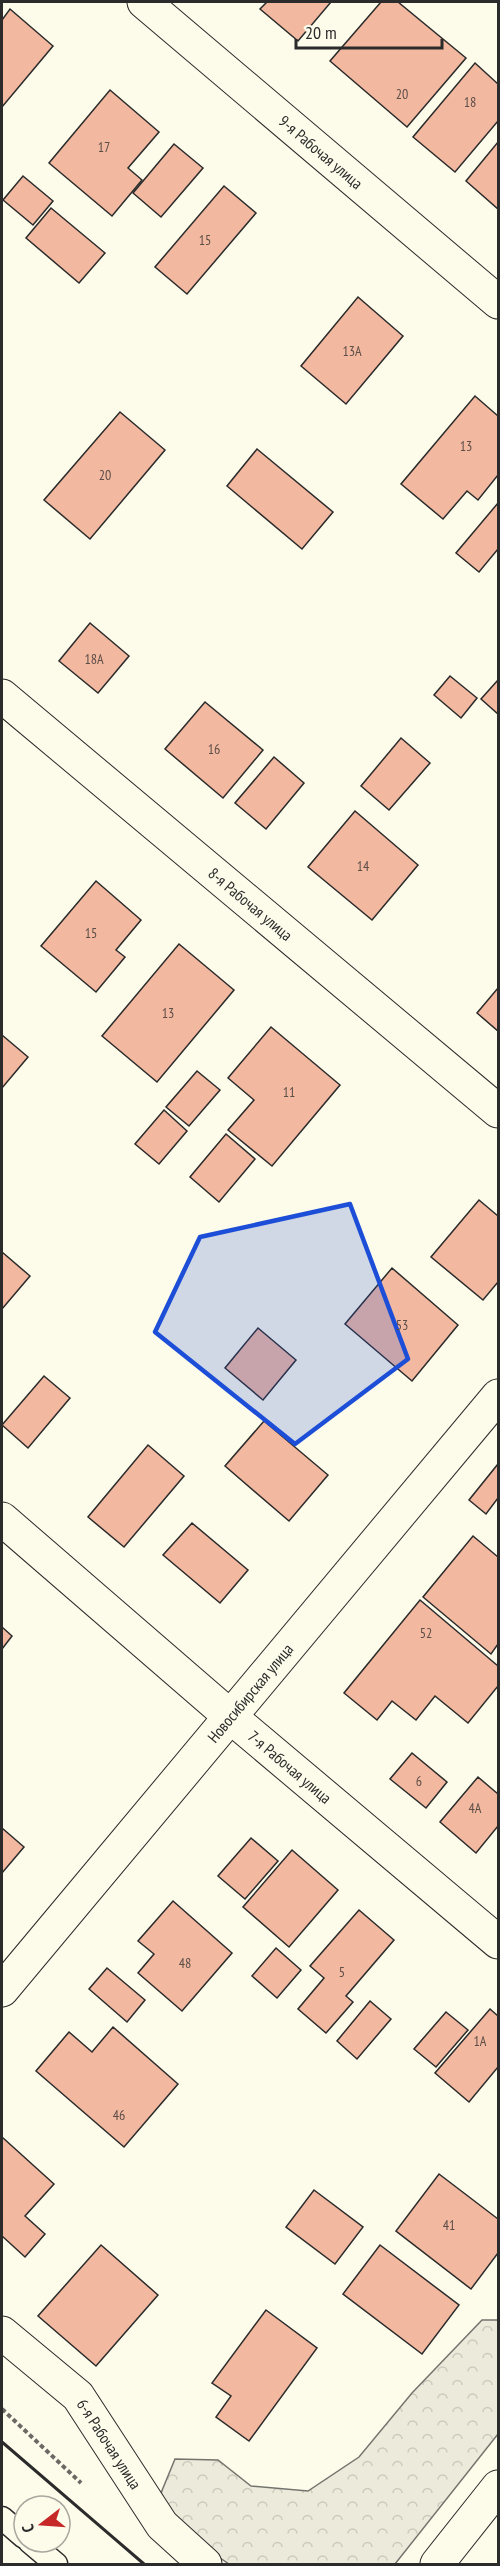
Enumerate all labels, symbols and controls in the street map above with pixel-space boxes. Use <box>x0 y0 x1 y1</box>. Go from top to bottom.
scale bar <box>296 12 442 50</box>
text: 20 m <box>305 21 337 44</box>
house number: 20 <box>396 85 408 103</box>
house number: 18 <box>464 93 476 111</box>
street label: 9-я Рабочая улица <box>275 111 367 193</box>
house number: 17 <box>98 138 110 156</box>
house number: 15 <box>199 231 211 249</box>
house number: 13А <box>342 342 362 360</box>
house number: 13 <box>460 437 472 455</box>
house number: 20 <box>99 466 111 484</box>
house number: 18А <box>84 650 104 668</box>
house number: 16 <box>208 740 220 758</box>
house number: 14 <box>357 857 370 875</box>
street label: 8-я Рабочая улица <box>204 863 297 945</box>
house number: 15 <box>85 924 97 942</box>
house number: 13 <box>162 1004 174 1022</box>
house number: 11 <box>283 1083 295 1101</box>
house number: 53 <box>396 1316 408 1334</box>
house number: 52 <box>420 1624 432 1642</box>
street label: Новосибирская улица <box>203 1639 297 1747</box>
street label: 7-я Рабочая улица <box>244 1726 336 1808</box>
house number: 6 <box>416 1772 422 1790</box>
house number: 4А <box>469 1799 482 1817</box>
house number: 48 <box>179 1954 191 1972</box>
house number: 5 <box>339 1963 345 1981</box>
house number: 1А <box>474 2032 487 2050</box>
house number: 46 <box>113 2106 125 2124</box>
house number: 41 <box>443 2216 455 2234</box>
street label: 6-я Рабочая улица <box>73 2395 146 2493</box>
north arrow <box>12 2494 72 2554</box>
text: С <box>17 2521 38 2535</box>

